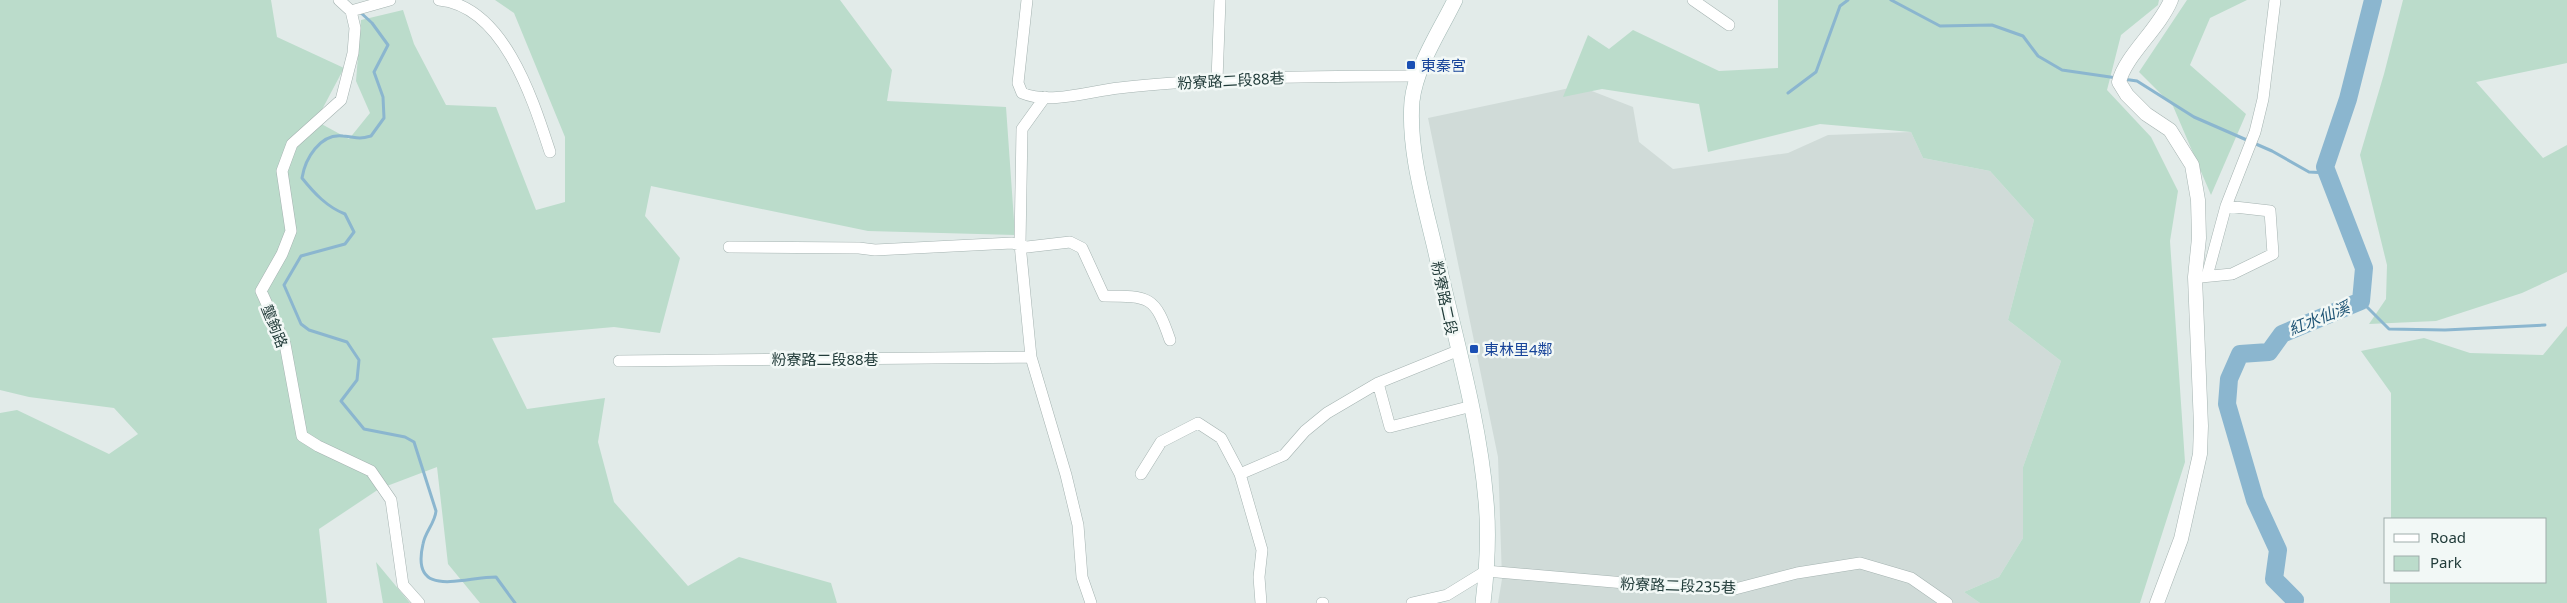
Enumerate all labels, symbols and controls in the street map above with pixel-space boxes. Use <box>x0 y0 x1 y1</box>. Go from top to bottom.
place label: 東秦宮 <box>1421 55 1466 75</box>
marker: 東秦宮 <box>1405 59 1417 71</box>
street label: 粉寮路二段88巷 <box>1177 67 1285 93</box>
street label: 粉寮路二段 <box>1427 259 1463 337</box>
water label: 紅水仙溪 <box>2285 295 2355 340</box>
street label: 壟鉤路 <box>257 301 293 351</box>
place label: 東林里4鄰 <box>1484 339 1553 359</box>
marker: 東林里4鄰 <box>1468 343 1480 355</box>
street label: 粉寮路二段88巷 <box>771 349 879 369</box>
legend <box>2384 518 2547 583</box>
text: Road <box>2430 527 2466 547</box>
text: Park <box>2430 552 2462 572</box>
street label: 粉寮路二段235巷 <box>1620 573 1736 597</box>

